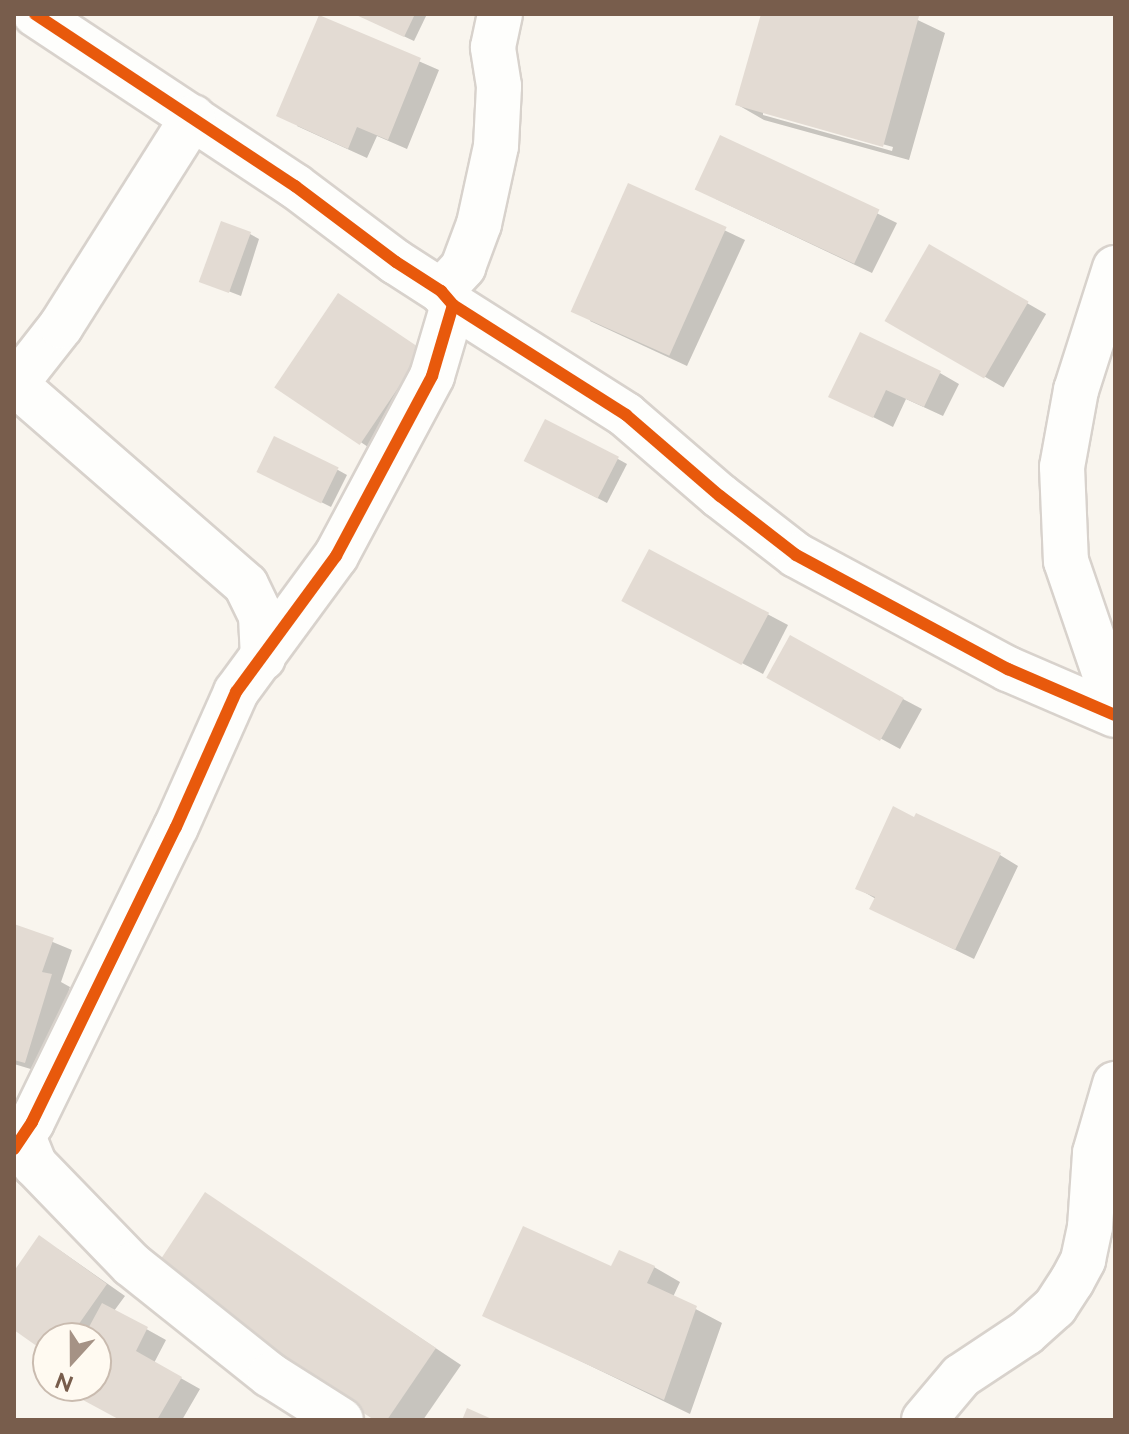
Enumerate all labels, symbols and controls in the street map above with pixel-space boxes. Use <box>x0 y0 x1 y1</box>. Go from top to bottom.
north arrow <box>32 1322 112 1402</box>
text: N <box>52 1367 77 1398</box>

